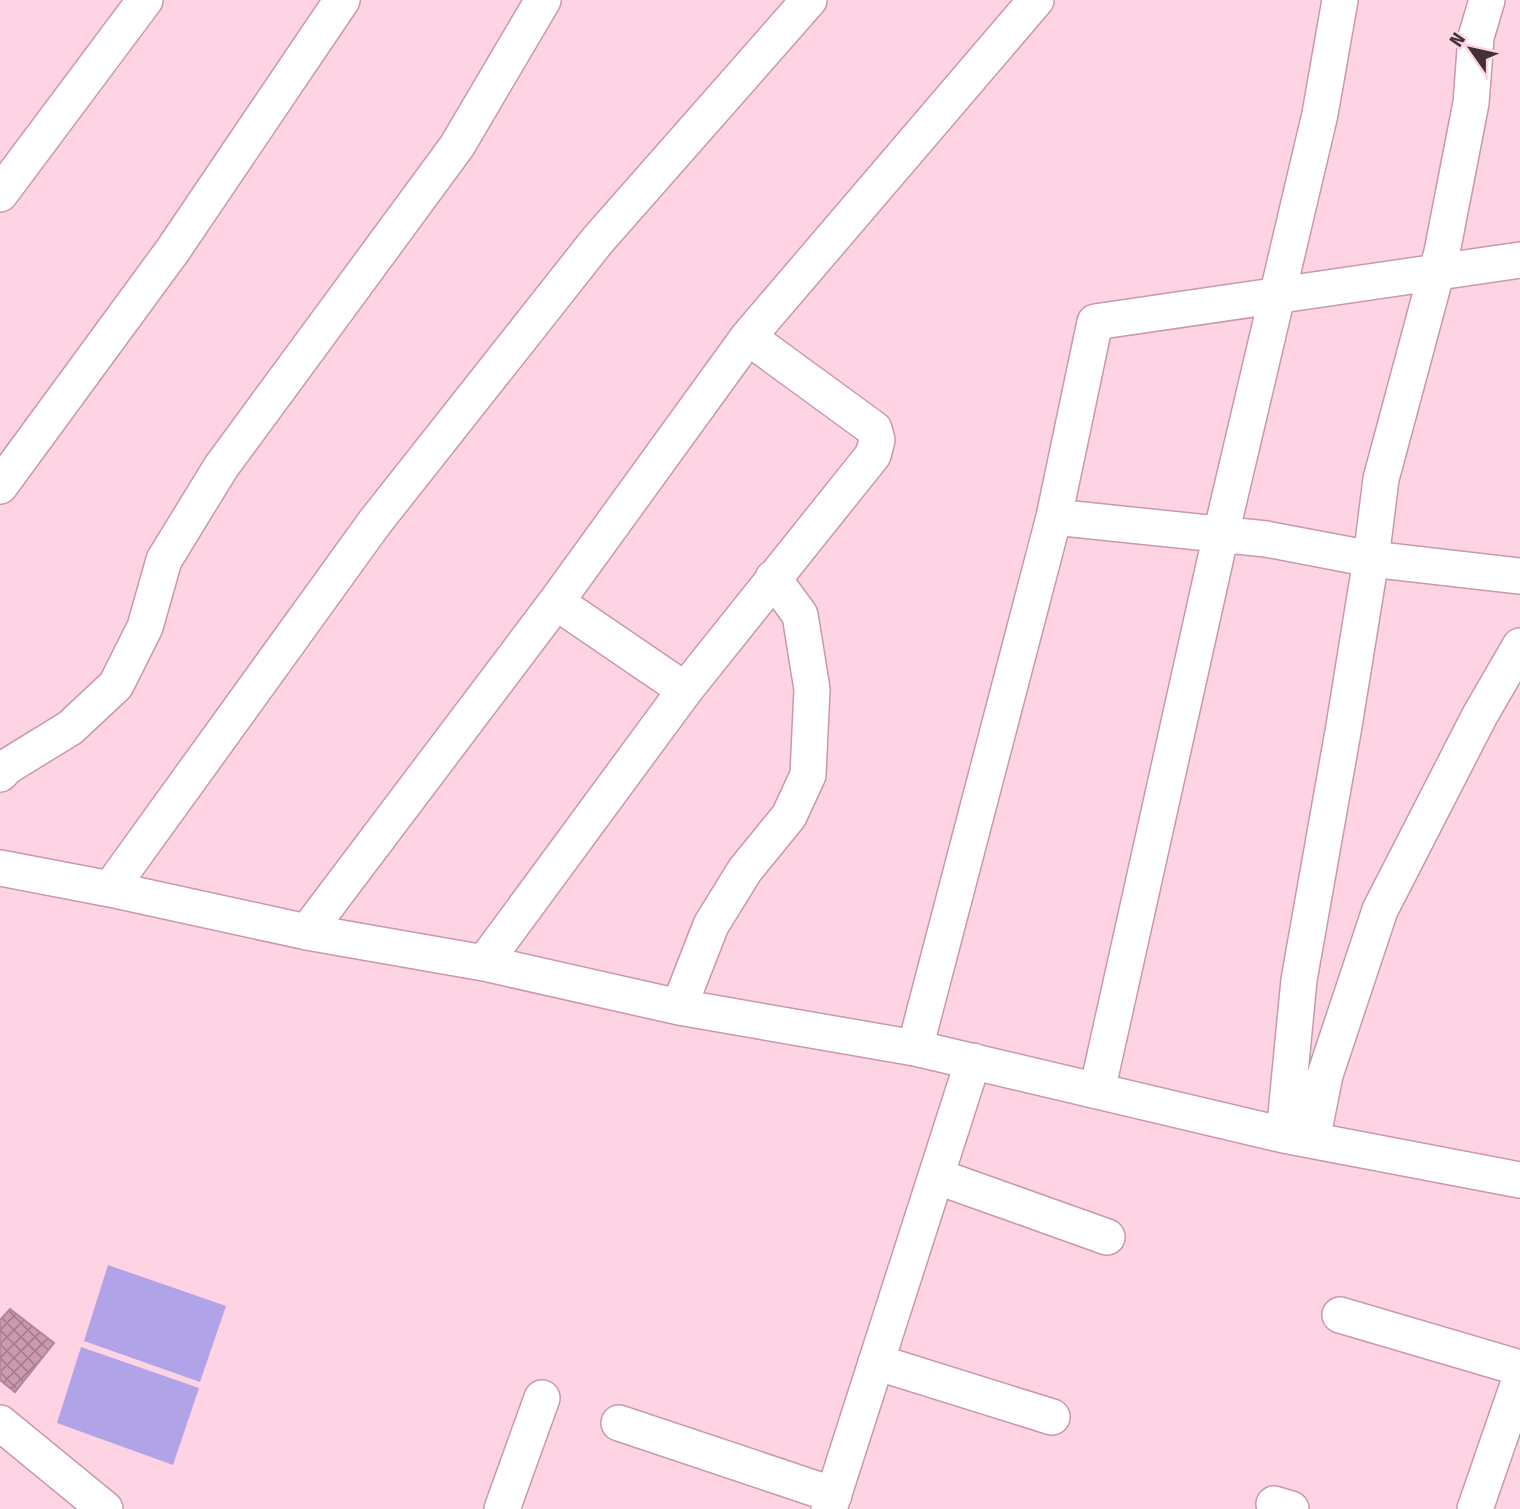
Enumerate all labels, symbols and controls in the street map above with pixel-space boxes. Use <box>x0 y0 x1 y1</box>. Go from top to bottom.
north arrow <box>1436 14 1506 84</box>
text: N <box>1445 29 1470 51</box>

